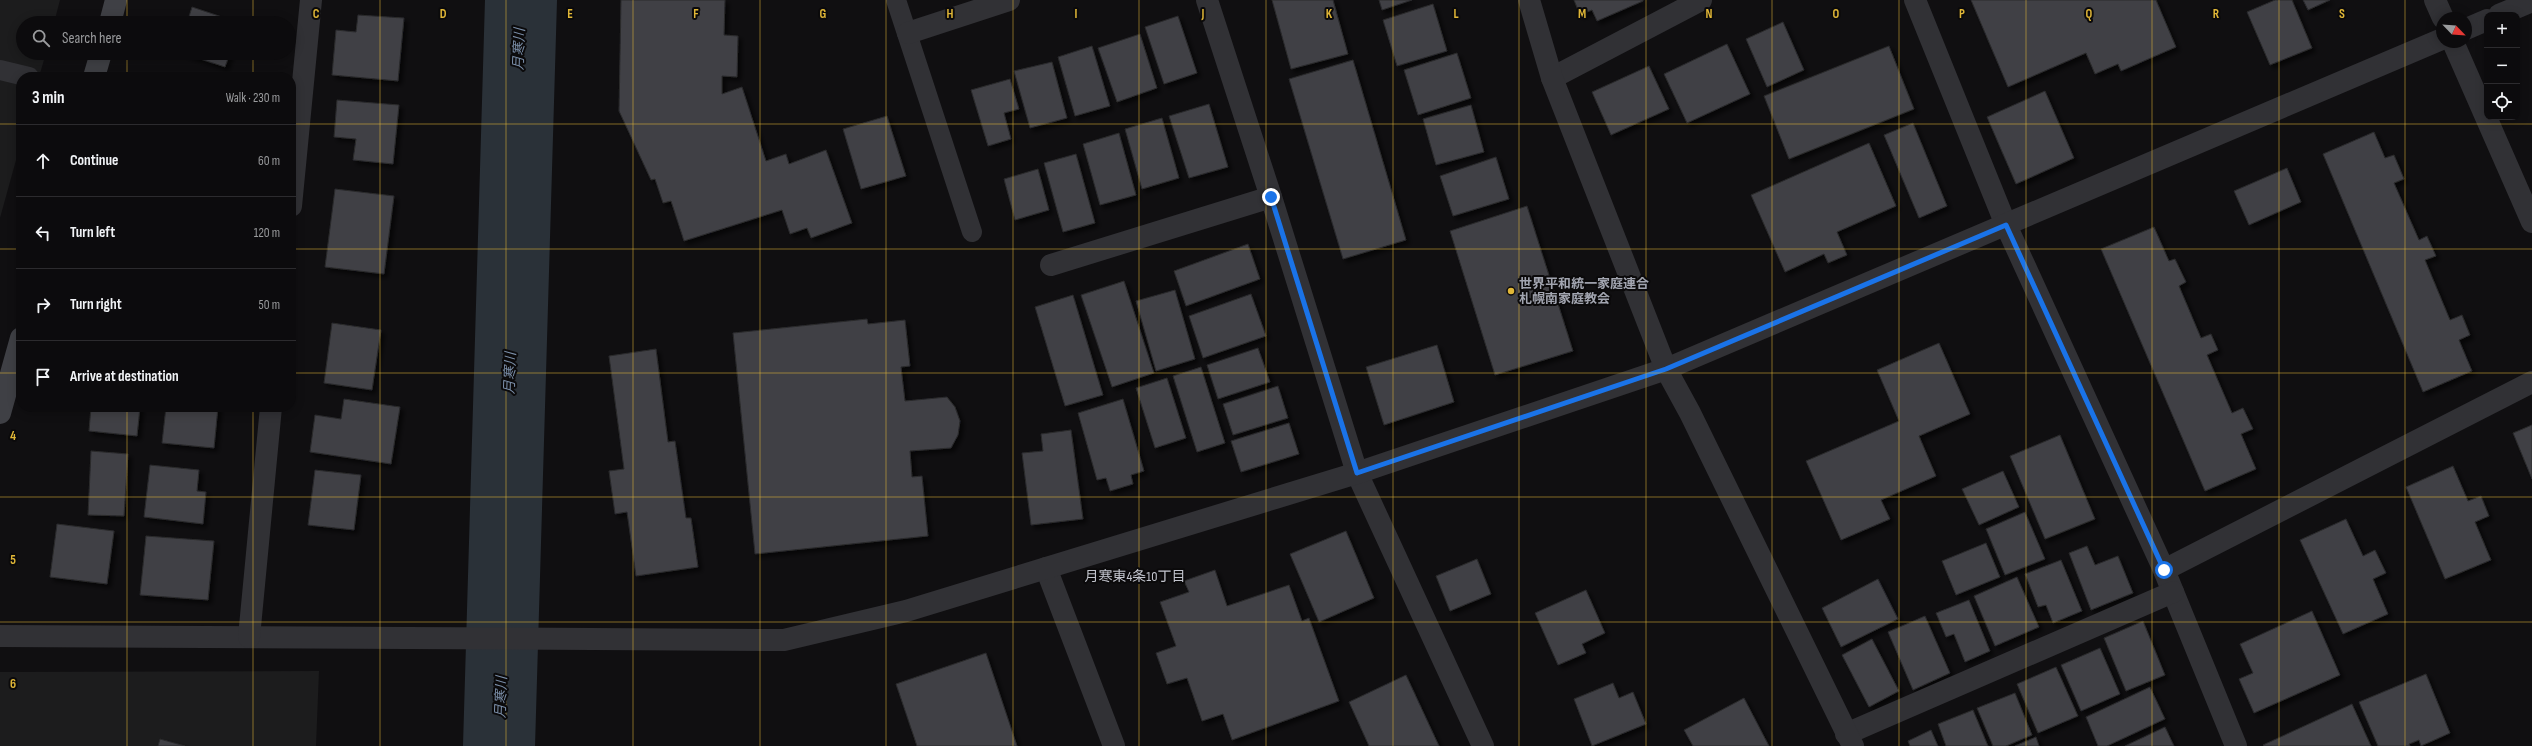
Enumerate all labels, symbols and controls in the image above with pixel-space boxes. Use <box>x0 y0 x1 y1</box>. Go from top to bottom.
text: C <box>313 6 320 22</box>
text: D <box>440 6 447 22</box>
text: E <box>567 6 573 22</box>
text: F <box>693 6 699 22</box>
text: G <box>820 6 827 22</box>
text: H <box>947 6 954 22</box>
text: I <box>1075 6 1078 22</box>
text: J <box>1201 6 1205 22</box>
text: K <box>1326 6 1333 22</box>
text: L <box>1453 6 1459 22</box>
text: M <box>1578 6 1586 22</box>
text: N <box>1706 6 1713 22</box>
text: O <box>1833 6 1840 22</box>
text: P <box>1959 6 1965 22</box>
text: Q <box>2086 6 2093 22</box>
text: R <box>2213 6 2220 22</box>
text: S <box>2339 6 2345 22</box>
north arrow <box>2436 12 2472 48</box>
map controls <box>2484 12 2520 120</box>
button: + <box>2484 12 2520 48</box>
search box <box>16 16 296 60</box>
water label: 月寒川 <box>510 26 528 70</box>
icon: search <box>30 27 52 49</box>
text: Search here <box>62 29 122 48</box>
button: − <box>2484 48 2520 84</box>
button: locate <box>2484 84 2520 120</box>
text: 3 min <box>32 88 65 108</box>
text: Walk · 230 m <box>226 90 280 106</box>
icon: ahead <box>32 150 54 172</box>
text: Continue <box>70 151 119 170</box>
text: 60 m <box>258 153 280 169</box>
route end <box>1262 188 1280 206</box>
icon: left <box>32 222 54 244</box>
text: Turn left <box>70 223 115 242</box>
text: 120 m <box>254 225 280 241</box>
place label: 世界平和統一家庭連合 札幌南家庭教会 <box>1519 276 1649 307</box>
marker: 世界平和統一家庭連合 札幌南家庭教会 <box>1506 286 1516 296</box>
icon: right <box>32 294 54 316</box>
text: Turn right <box>70 295 122 314</box>
text: 50 m <box>259 297 280 313</box>
water label: 月寒川 <box>501 350 519 394</box>
icon: arrive <box>32 366 54 388</box>
text: Arrive at destination <box>70 367 179 386</box>
text: 4 <box>10 428 16 444</box>
text: 5 <box>10 552 16 568</box>
route start <box>2155 561 2173 579</box>
district label: 月寒東4条10丁目 <box>1085 568 1186 585</box>
water label: 月寒川 <box>492 674 510 718</box>
text: 6 <box>10 676 16 692</box>

